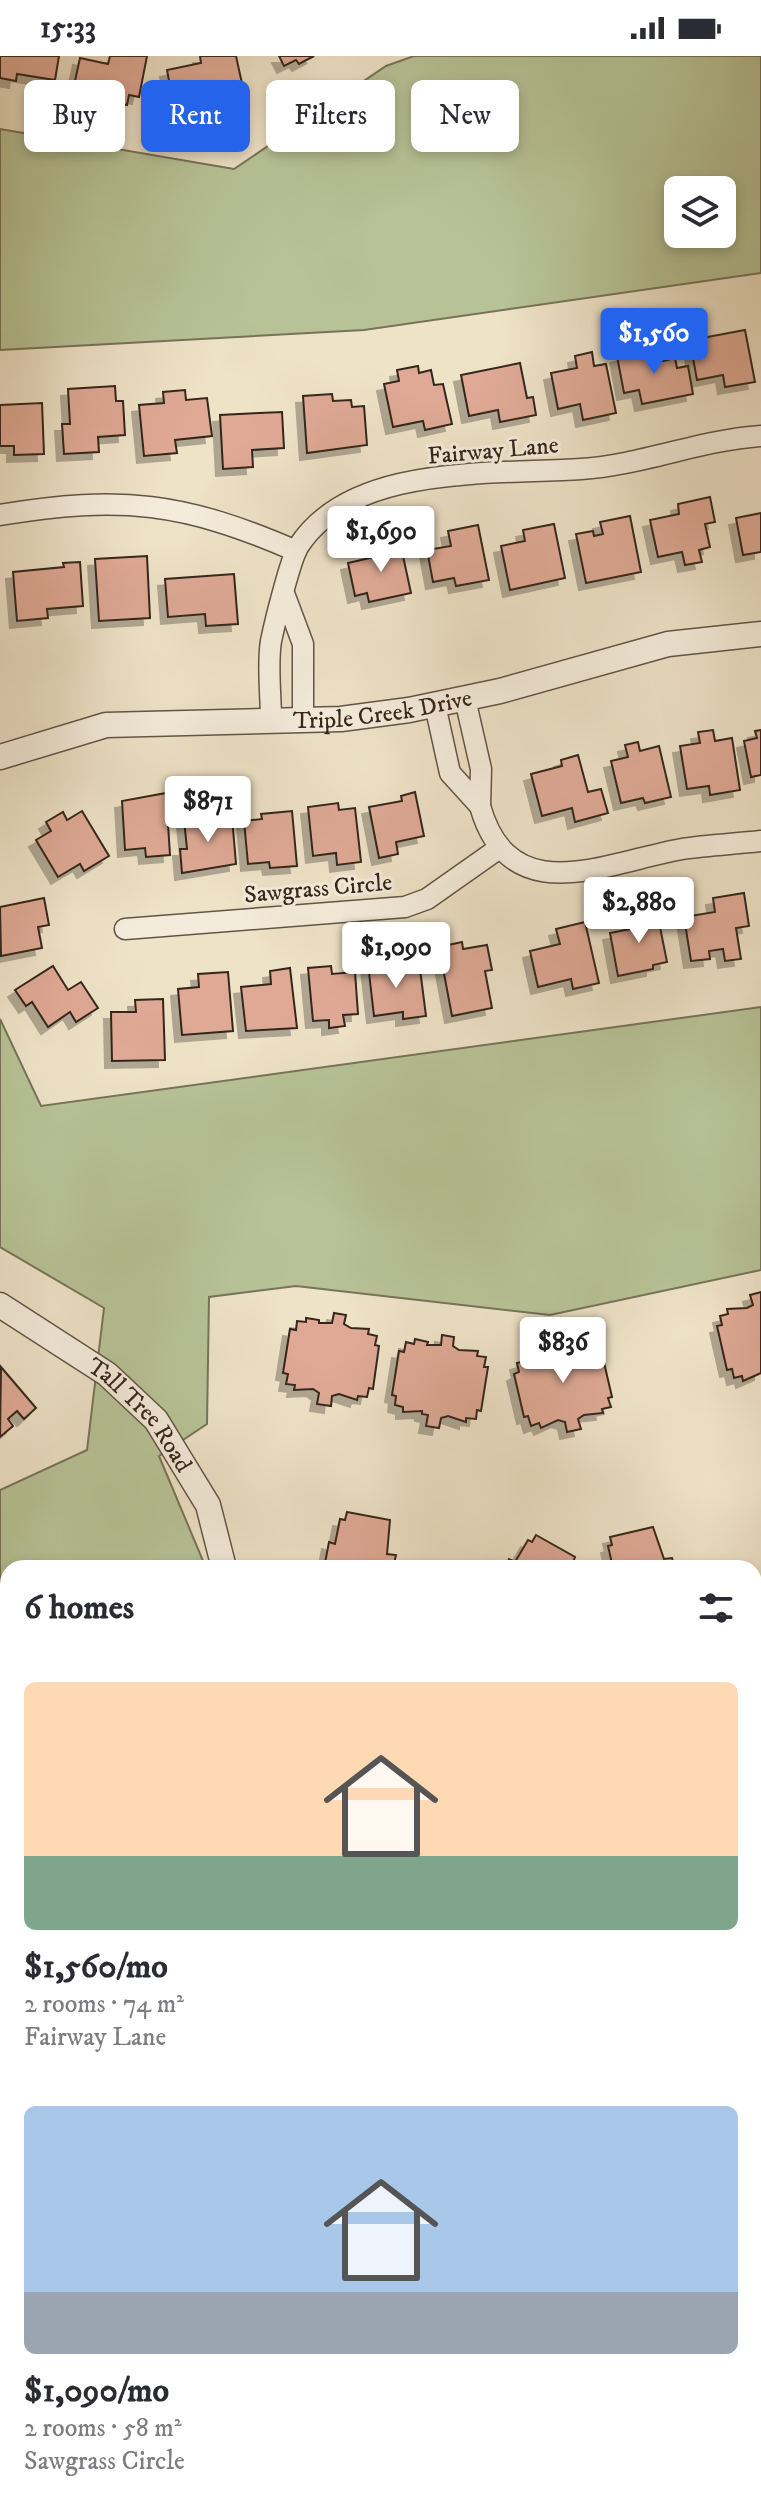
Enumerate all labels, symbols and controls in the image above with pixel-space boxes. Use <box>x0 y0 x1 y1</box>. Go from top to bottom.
text: 15:33 <box>40 10 96 47</box>
chip: Buy <box>24 80 125 152</box>
chip: Rent <box>141 80 250 152</box>
chip: Filters <box>266 80 395 152</box>
chip: New <box>411 80 519 152</box>
map controls <box>664 176 736 248</box>
button: layers <box>664 176 736 248</box>
pin: $1,560 <box>589 308 719 376</box>
text: $1,560 <box>619 317 689 350</box>
street label: Fairway Lane <box>426 430 560 472</box>
pin: $1,690 <box>316 506 446 574</box>
text: $1,690 <box>345 515 417 548</box>
street label: Triple Creek Drive <box>293 683 475 736</box>
pin: $871 <box>161 776 255 844</box>
text: $871 <box>183 785 233 818</box>
street label: Sawgrass Circle <box>243 868 393 910</box>
pin: $2,880 <box>574 877 704 945</box>
text: $2,880 <box>602 886 676 919</box>
pin: $1,090 <box>331 922 461 990</box>
text: $1,090 <box>360 931 432 964</box>
pin: $836 <box>516 1317 610 1385</box>
text: $836 <box>538 1326 588 1359</box>
street label: Tall Tree Road <box>82 1351 198 1478</box>
icon: filters <box>694 1586 738 1630</box>
text: 6 homes <box>24 1587 134 1629</box>
icon: home <box>309 1734 453 1878</box>
text: $1,560/mo <box>24 1946 168 1988</box>
text: 2 rooms · 74 m² <box>24 1988 184 2021</box>
text: Fairway Lane <box>24 2021 166 2054</box>
icon: home <box>309 2158 453 2302</box>
text: $1,090/mo <box>24 2370 169 2412</box>
text: 2 rooms · 58 m² <box>24 2412 182 2445</box>
text: Sawgrass Circle <box>24 2445 185 2478</box>

